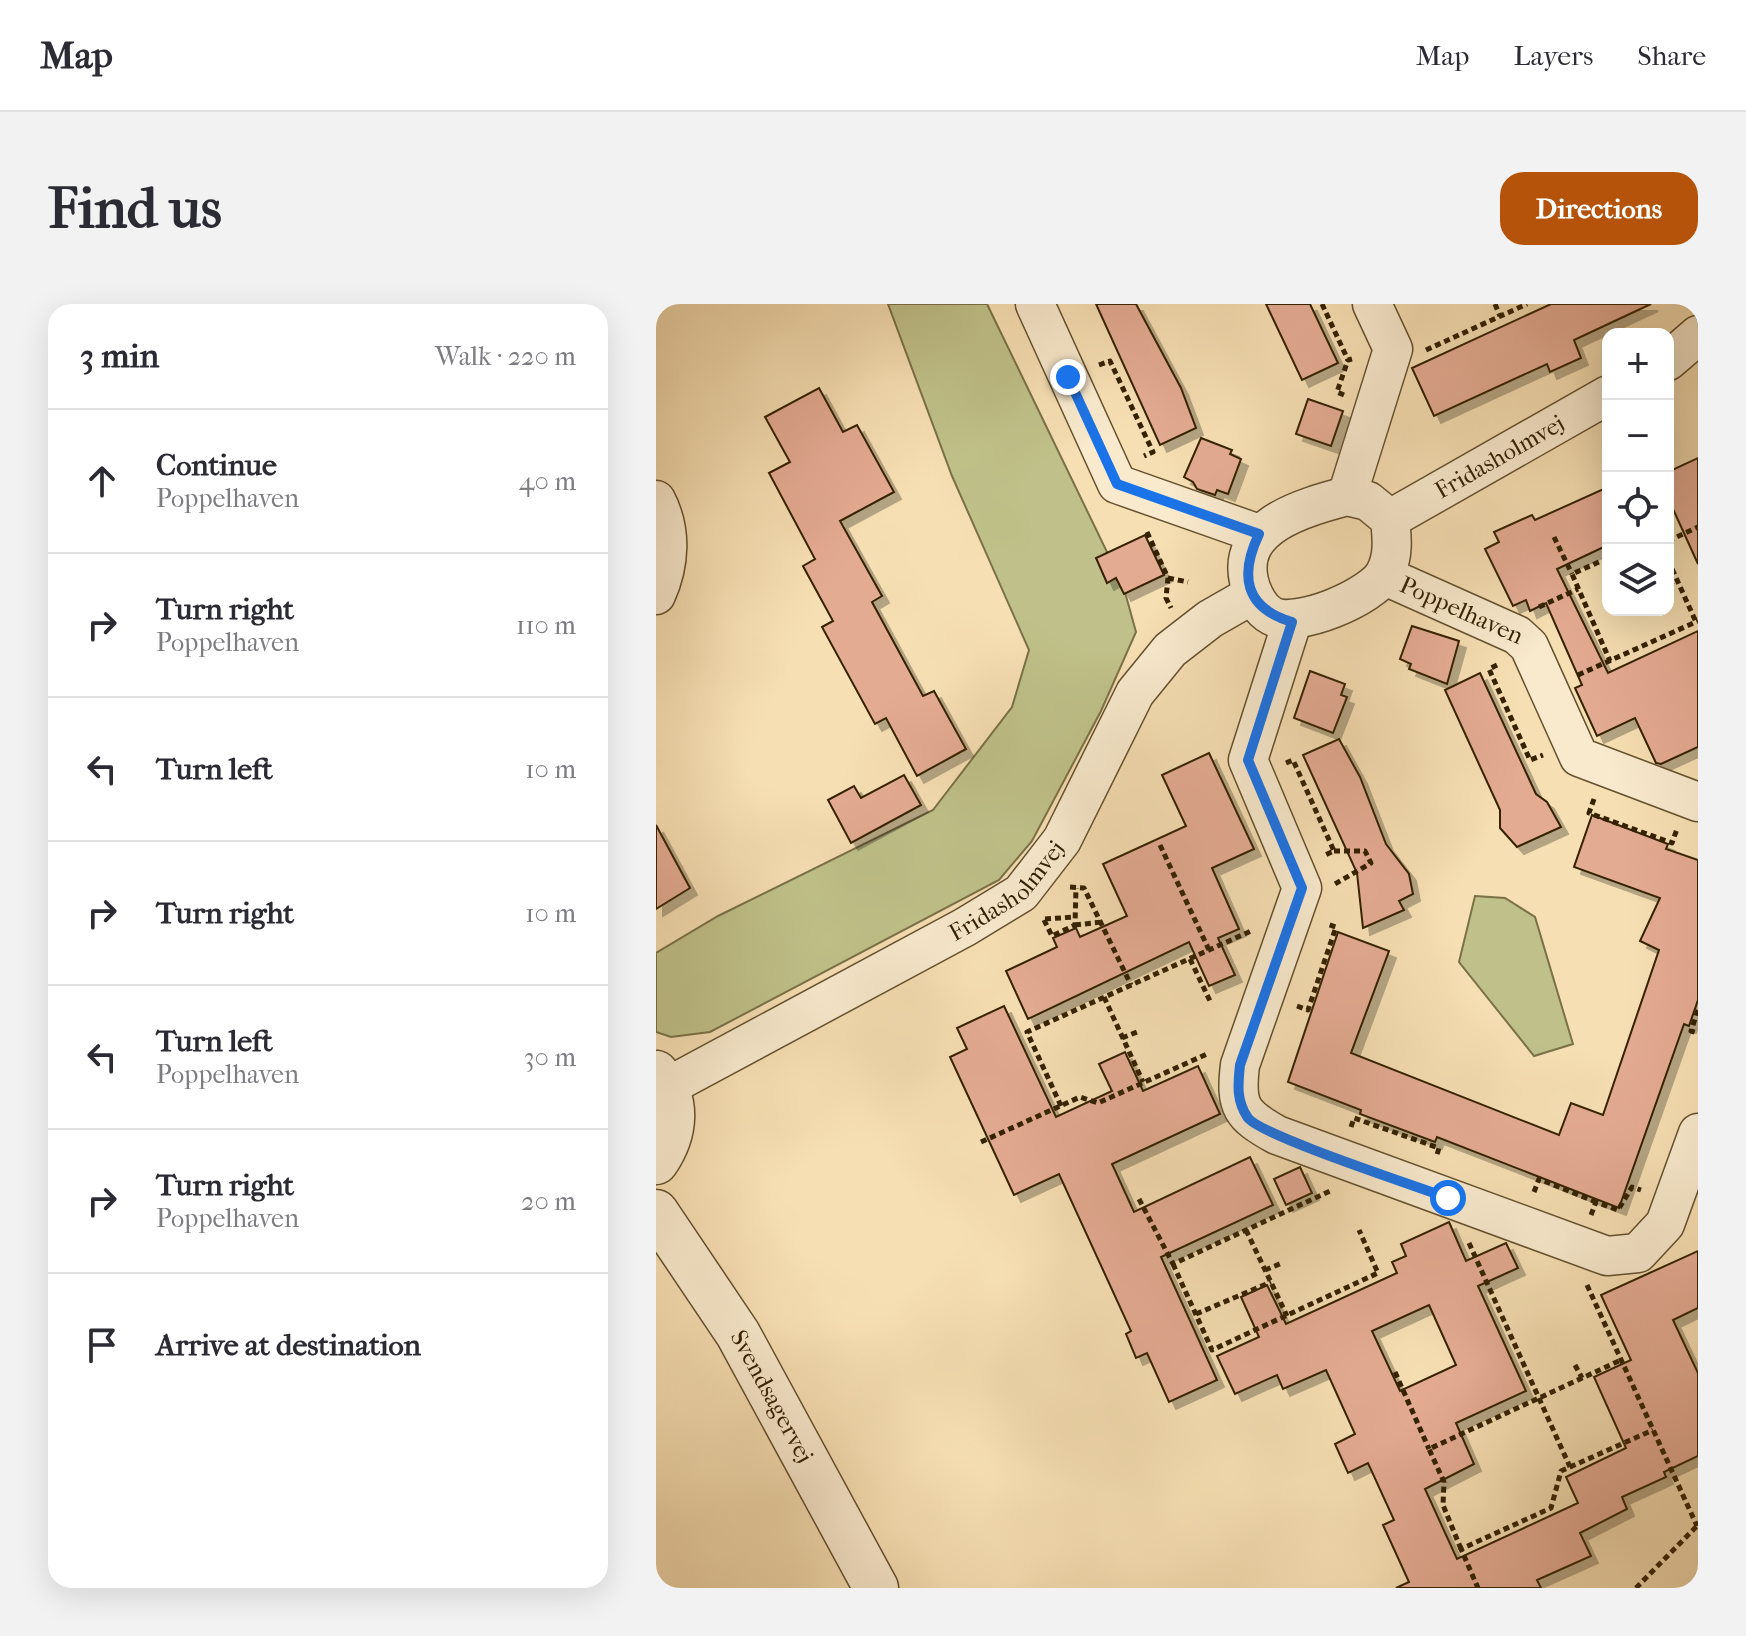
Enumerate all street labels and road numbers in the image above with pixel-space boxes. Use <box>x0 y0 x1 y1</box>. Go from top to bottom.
street label: Fridasholmvej <box>1430 409 1569 504</box>
street label: Poppelhaven <box>1396 571 1528 650</box>
street label: Fridasholmvej <box>944 835 1070 947</box>
street label: Svendsagervej <box>725 1325 819 1468</box>

